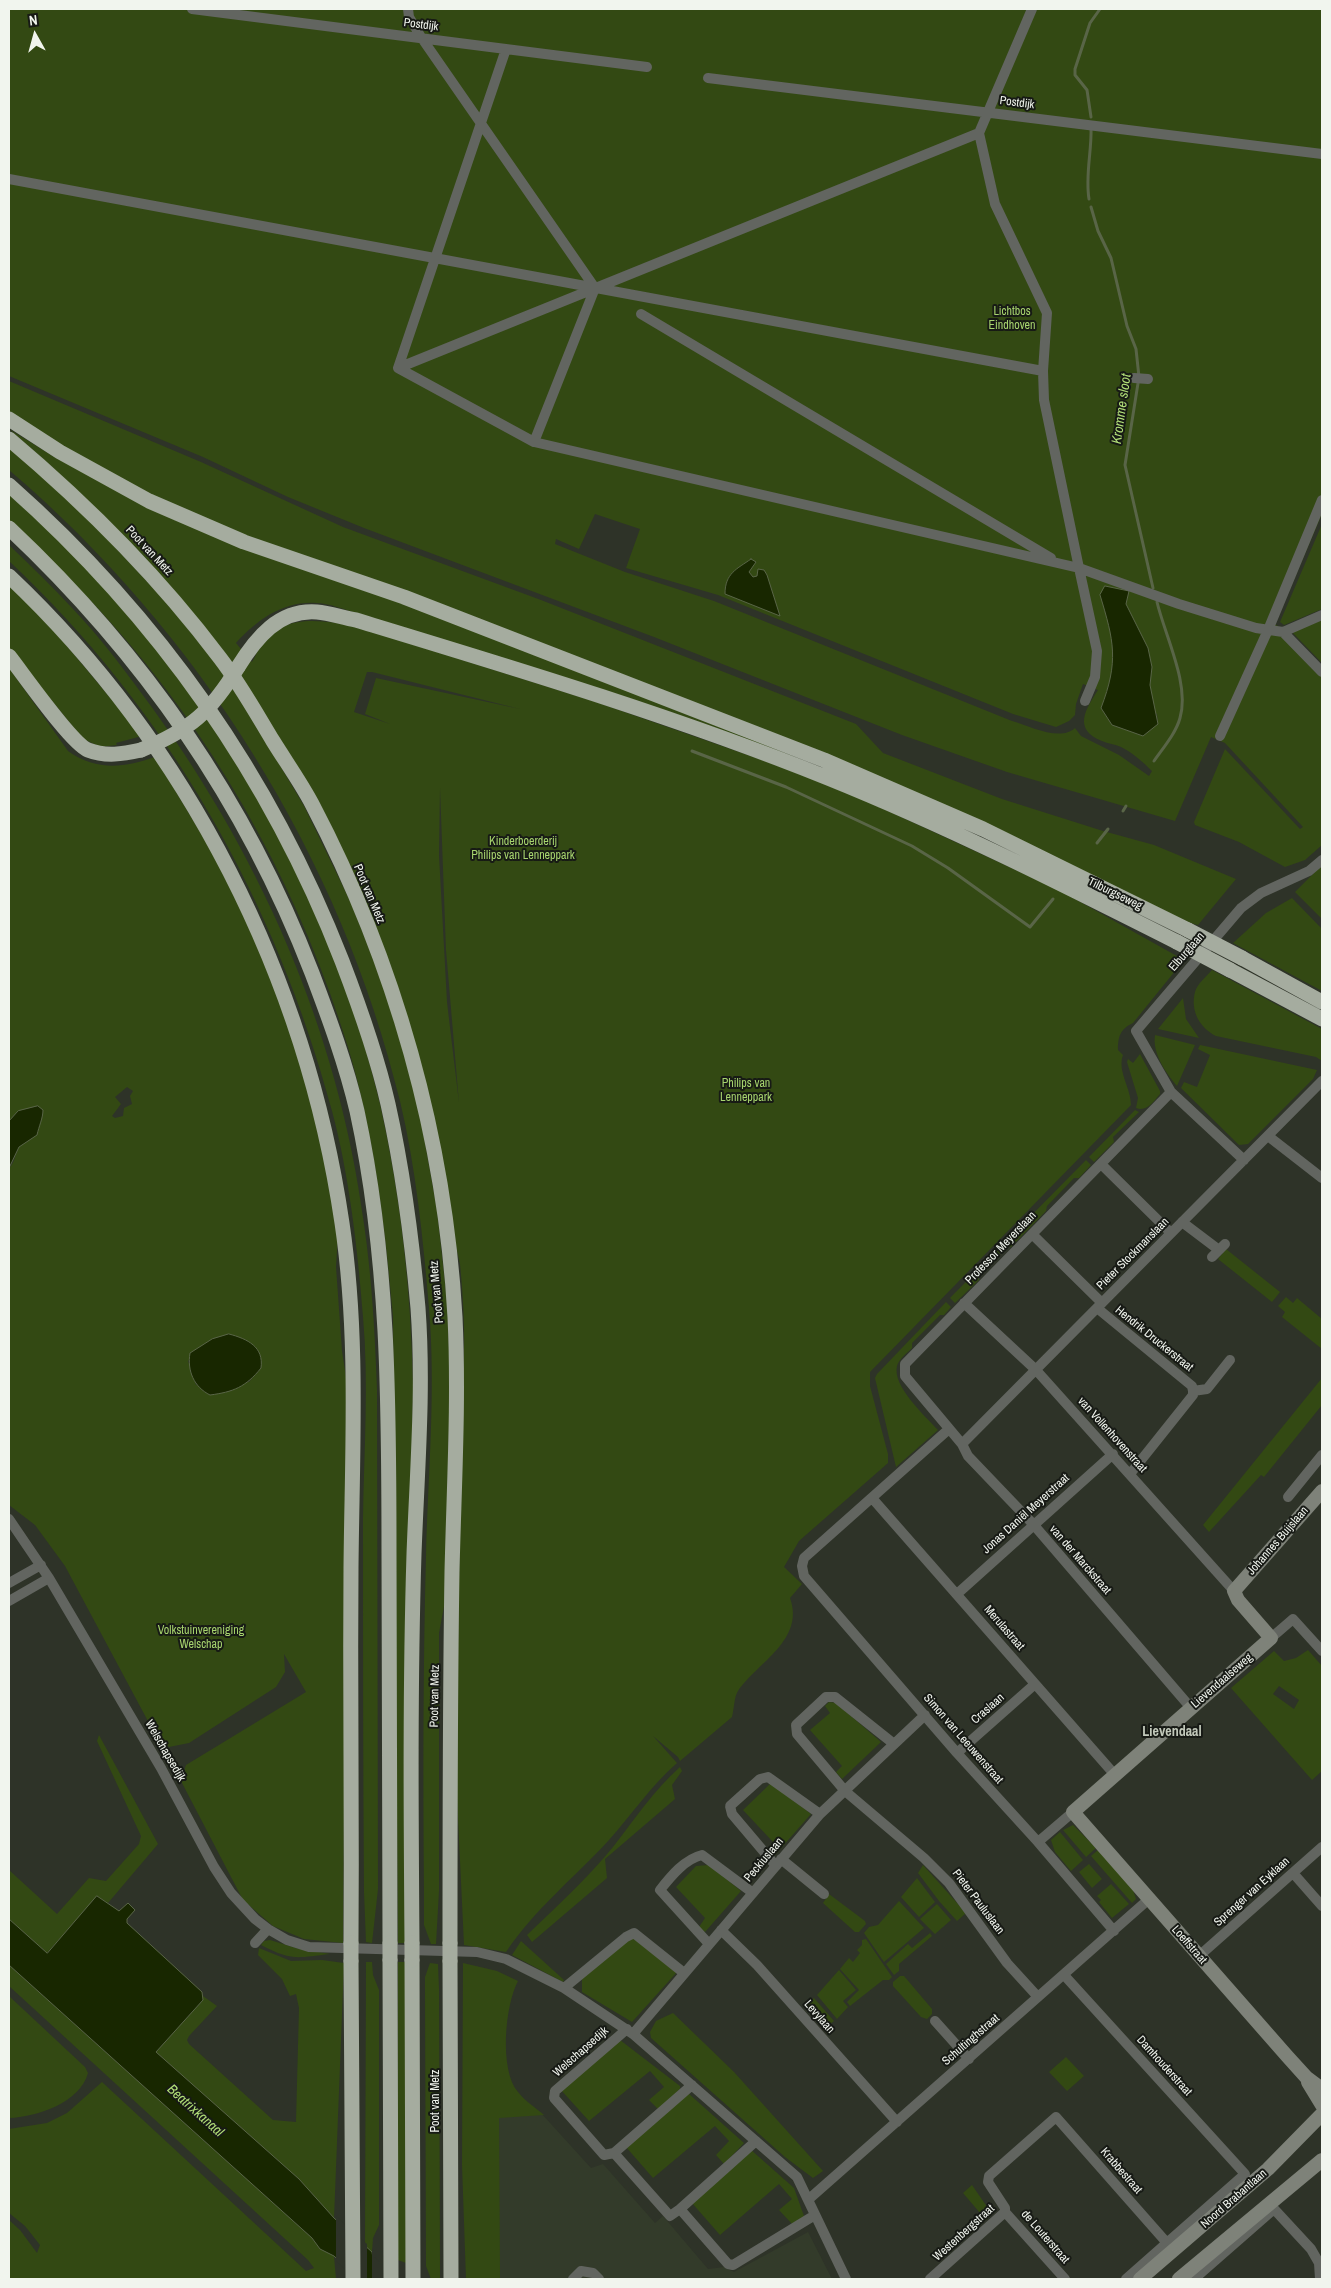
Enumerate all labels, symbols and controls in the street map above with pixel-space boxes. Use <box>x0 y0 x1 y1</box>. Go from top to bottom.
north arrow <box>10 10 60 60</box>
text: N <box>28 11 38 30</box>
street label: Postdijk <box>403 16 439 34</box>
street label: Postdijk <box>999 94 1035 112</box>
park label: Lichtbos Eindhoven <box>988 305 1036 333</box>
water label: Kromme sloot <box>1109 373 1135 445</box>
street label: Poot van Metz <box>122 523 176 579</box>
park label: Kinderboerderij Philips van Lenneppark <box>471 835 575 863</box>
street label: Poot van Metz <box>350 862 388 926</box>
street label: Tilburgseweg <box>1085 875 1145 913</box>
street label: Elburglaan <box>1166 930 1208 974</box>
park label: Philips van Lenneppark <box>720 1077 772 1105</box>
street label: Professor Meyerslaan <box>963 1209 1039 1287</box>
street label: Pieter Stockmanslaan <box>1094 1215 1172 1293</box>
street label: Poot van Metz <box>427 1260 447 1324</box>
street label: Hendrik Druckerstraat <box>1112 1303 1196 1375</box>
street label: van Vollenhovenstraat <box>1074 1394 1150 1476</box>
street label: Jonas Daniël Meyerstraat <box>980 1471 1072 1557</box>
street label: Johannes Buijslaan <box>1244 1504 1312 1578</box>
street label: van der Marckstraat <box>1046 1522 1114 1598</box>
street label: Merulastraat <box>981 1603 1027 1653</box>
park label: Volkstuinvereniging Welschap <box>158 1624 244 1652</box>
street label: Lievendaalseweg <box>1188 1650 1256 1712</box>
street label: Poot van Metz <box>427 1664 443 1728</box>
street label: Simon van Leeuwenstraat <box>920 1691 1006 1787</box>
street label: Craslaan <box>968 1691 1008 1727</box>
street label: Welschapsedijk <box>142 1718 188 1784</box>
district label: Lievendaal <box>1142 1724 1202 1740</box>
street label: Peckiuslaan <box>741 1835 787 1885</box>
street label: Sprenger van Eyklaan <box>1211 1854 1293 1930</box>
street label: Pieter Pauluslaan <box>949 1867 1007 1937</box>
street label: Loeffstraat <box>1168 1923 1210 1967</box>
street label: Levylaan <box>801 1997 837 2037</box>
street label: Schultinghstraat <box>939 2011 1003 2069</box>
street label: Welschapsedijk <box>550 2024 612 2080</box>
street label: Damhouderstraat <box>1133 2033 1195 2099</box>
street label: Poot van Metz <box>429 2070 443 2132</box>
water label: Beatrixkanaal <box>163 2081 227 2141</box>
street label: Krabbestraat <box>1097 2145 1145 2197</box>
street label: Noord Brabantlaan <box>1198 2166 1270 2232</box>
street label: Westenbergstraat <box>930 2202 998 2264</box>
street label: de Louterstraat <box>1018 2207 1072 2267</box>

